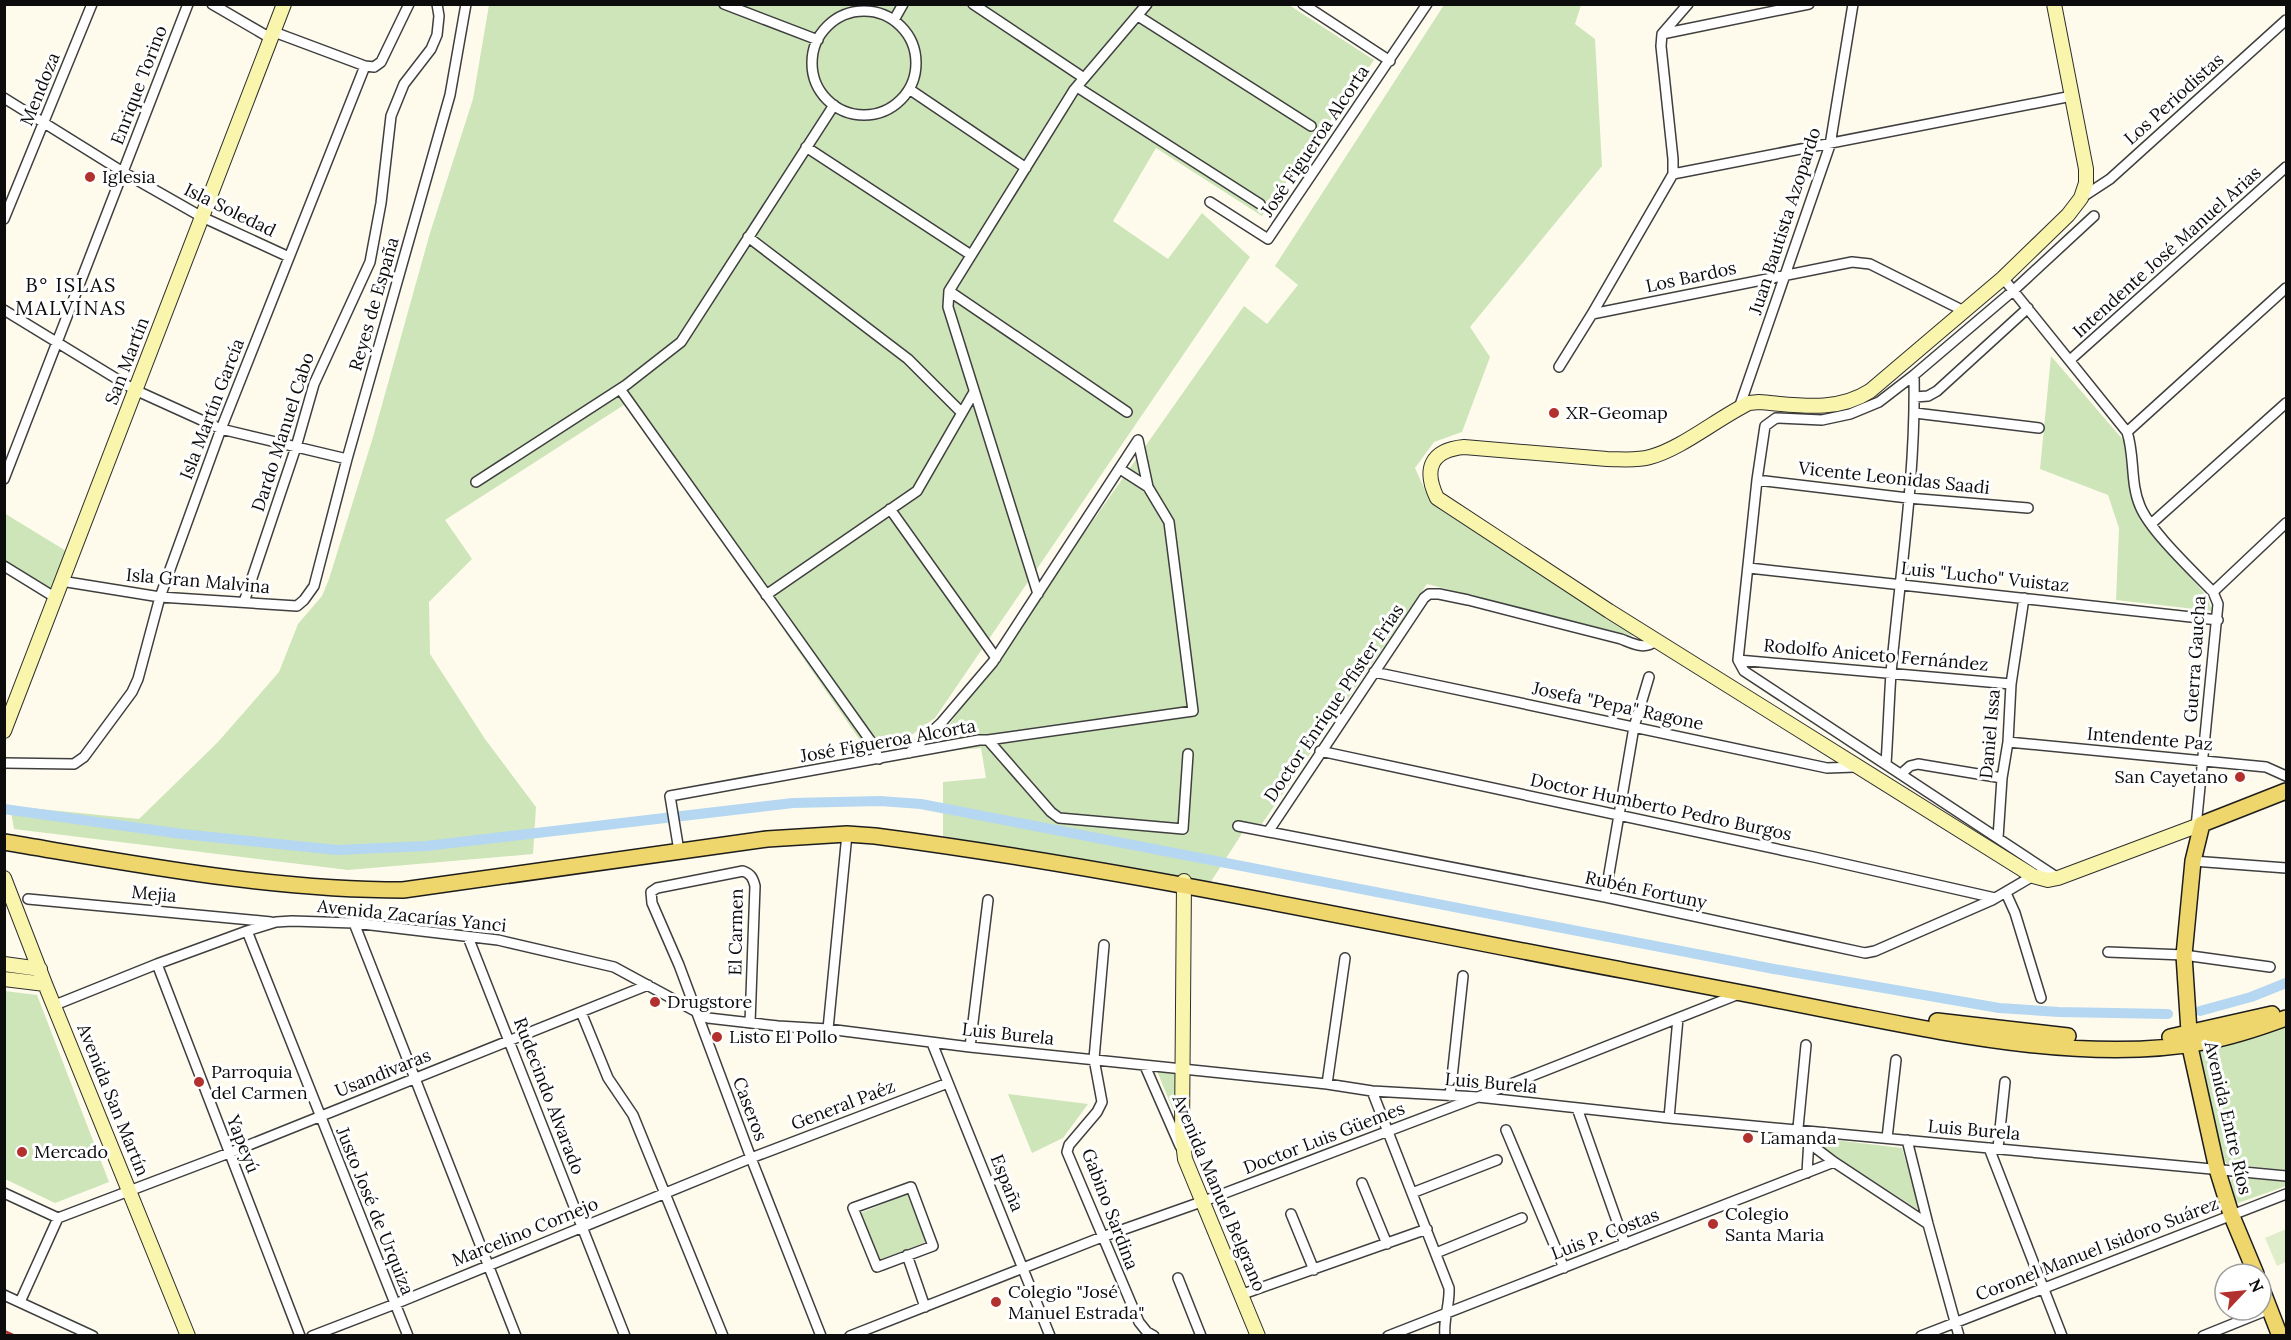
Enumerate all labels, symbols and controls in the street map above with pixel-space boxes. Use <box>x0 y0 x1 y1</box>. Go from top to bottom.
street label: Enrique Torino <box>105 22 172 148</box>
street label: Los Periodistas <box>2119 48 2228 150</box>
street label: Mendoza <box>14 49 65 129</box>
street label: José Figueroa Alcorta <box>1255 61 1374 222</box>
street label: Juan Bautista Azopardo <box>1743 124 1826 318</box>
street label: Intendente José Manuel Arias <box>2068 161 2266 342</box>
place label: Iglesia <box>102 165 156 188</box>
marker: Iglesia <box>83 170 97 184</box>
street label: Isla Soledad <box>181 177 280 242</box>
street label: Reyes de España <box>343 234 404 373</box>
street label: Los Bardos <box>1644 256 1738 297</box>
district label: B° ISLAS MALVINAS <box>15 272 127 320</box>
street label: San Martín <box>99 314 154 408</box>
street label: Isla Martín García <box>174 335 249 483</box>
street label: Dardo Manuel Cabo <box>246 349 319 514</box>
place label: XR-Geomap <box>1566 401 1668 424</box>
marker: XR-Geomap <box>1547 406 1561 420</box>
street label: Vicente Leonidas Saadi <box>1796 456 1991 499</box>
street label: Luis "Lucho" Vuistaz <box>1900 556 2070 597</box>
street label: Isla Gran Malvina <box>125 563 271 598</box>
street label: Guerra Gaucha <box>2179 595 2210 723</box>
street label: Doctor Enrique Pfister Frías <box>1259 599 1409 806</box>
street label: Rodolfo Aniceto Fernández <box>1763 633 1989 676</box>
street label: Josefa "Pepa" Ragone <box>1529 676 1706 735</box>
street label: Daniel Issa <box>1974 688 2005 780</box>
street label: José Figueroa Alcorta <box>797 714 977 767</box>
street label: Intendente Paz <box>2086 722 2214 755</box>
place label: San Cayetano <box>2114 765 2228 788</box>
street label: Doctor Humberto Pedro Burgos <box>1528 768 1794 845</box>
marker: San Cayetano <box>2233 770 2247 784</box>
street label: Rubén Fortuny <box>1583 865 1710 914</box>
street label: Mejia <box>131 880 178 907</box>
street label: El Carmen <box>723 888 748 976</box>
street label: Avenida Zacarías Yanci <box>315 894 508 937</box>
place label: Drugstore <box>667 990 752 1013</box>
marker: Drugstore <box>648 995 662 1009</box>
street label: Rudecindo Alvarado <box>509 1014 590 1178</box>
street label: Luis Burela <box>961 1017 1055 1050</box>
street label: Avenida San Martín <box>72 1019 155 1179</box>
place label: Listo El Pollo <box>729 1025 837 1048</box>
marker: Listo El Pollo <box>710 1030 724 1044</box>
street label: Avenida Entre Ríos <box>2199 1038 2257 1197</box>
street label: Usandivaras <box>332 1043 434 1102</box>
place label: Parroquia del Carmen <box>211 1060 308 1104</box>
street label: Luis Burela <box>1444 1067 1538 1098</box>
street label: Caseros <box>728 1074 773 1144</box>
street label: General Paéz <box>787 1074 898 1135</box>
marker: Parroquia del Carmen <box>192 1075 206 1089</box>
street label: Avenida Manuel Belgrano <box>1167 1090 1271 1295</box>
street label: Doctor Luis Güemes <box>1240 1096 1408 1179</box>
street label: Yapeyú <box>222 1111 265 1176</box>
street label: Luis Burela <box>1927 1114 2021 1145</box>
street label: Justo José de Urquiza <box>331 1123 420 1298</box>
place label: Lamanda <box>1760 1126 1836 1149</box>
marker: Lamanda <box>1741 1131 1755 1145</box>
place label: Mercado <box>34 1140 108 1163</box>
marker: Mercado <box>15 1145 29 1159</box>
street label: Gabino Sardina <box>1077 1145 1144 1273</box>
street label: España <box>986 1151 1029 1215</box>
street label: Coronel Manuel Isidoro Suárez <box>1972 1191 2222 1306</box>
street label: Marcelino Cornejo <box>448 1192 601 1271</box>
street label: Luis P. Costas <box>1548 1202 1662 1265</box>
place label: Colegio Santa Maria <box>1725 1202 1824 1246</box>
marker: Colegio Santa Maria <box>1706 1217 1720 1231</box>
north arrow <box>2213 1262 2273 1322</box>
text: N <box>2245 1275 2268 1295</box>
place label: Colegio "José Manuel Estrada" <box>1008 1280 1144 1324</box>
marker: Colegio "José Manuel Estrada" <box>989 1295 1003 1309</box>

